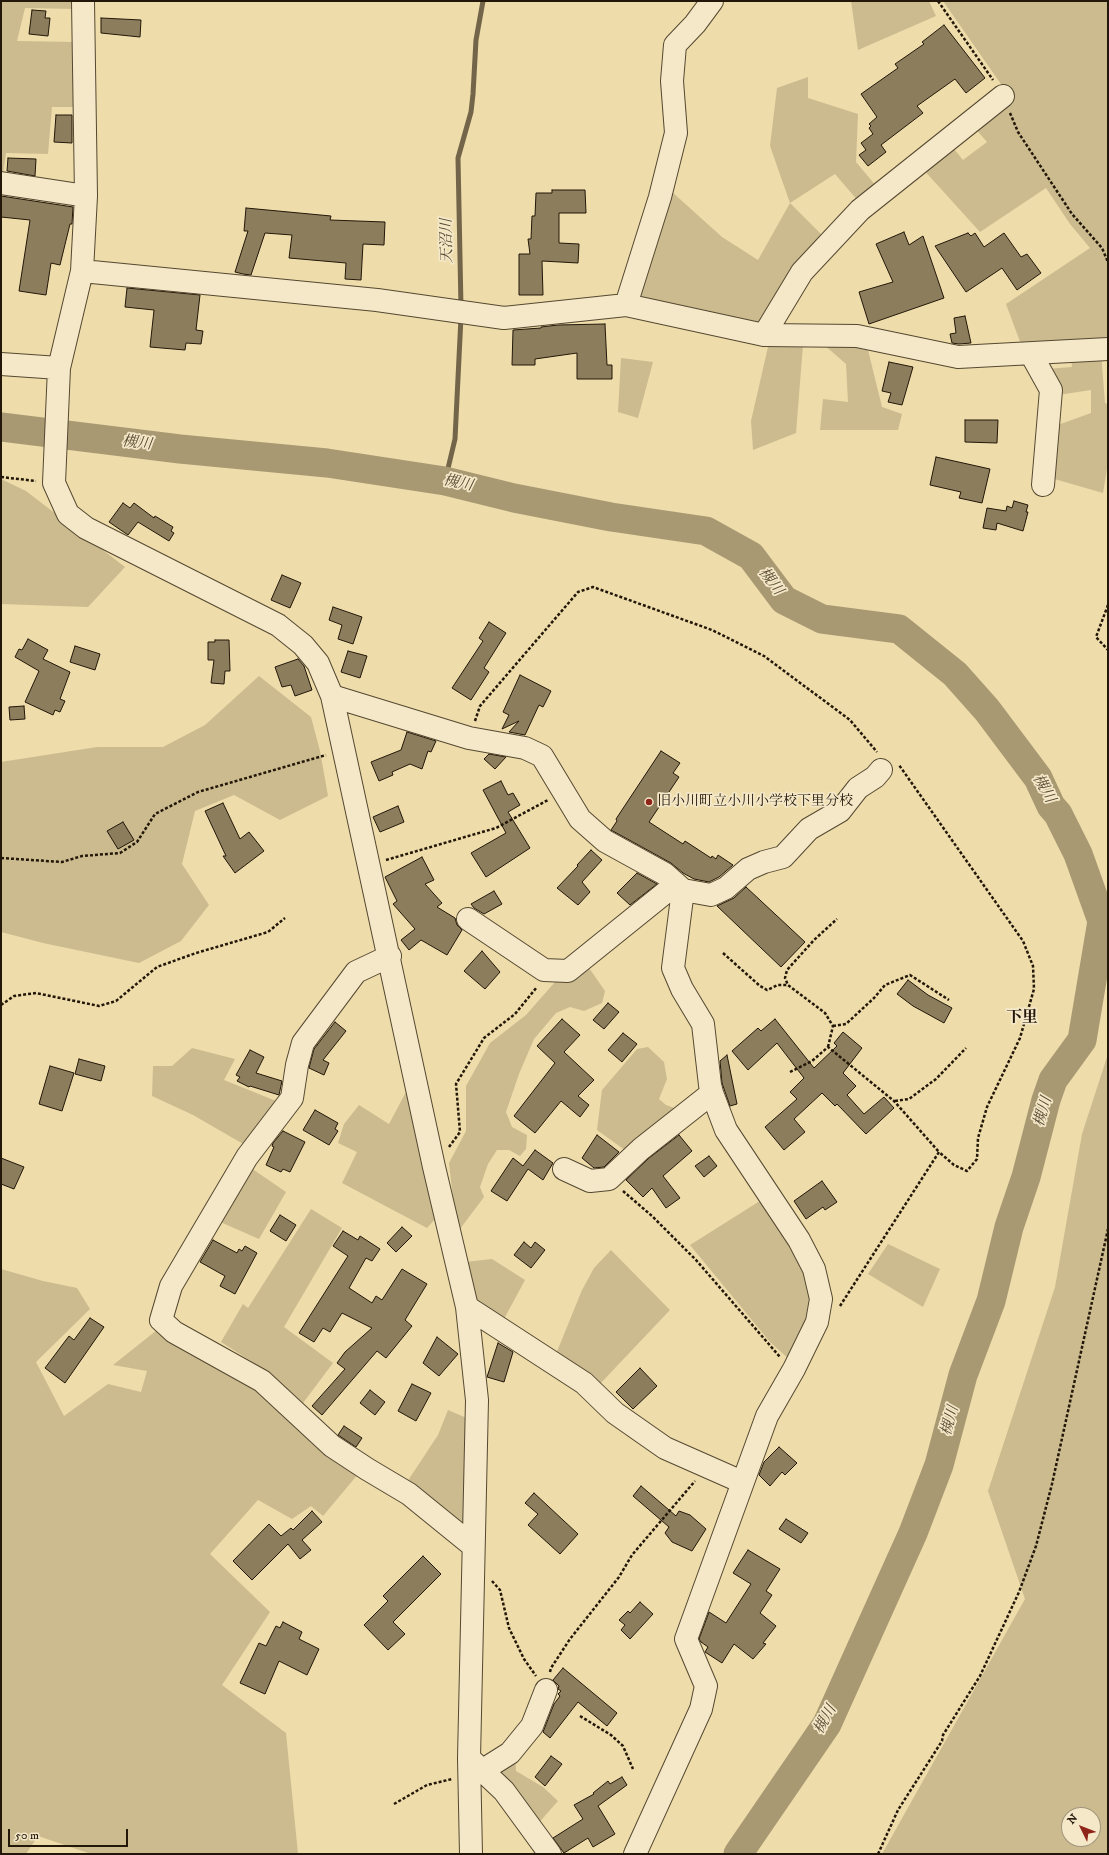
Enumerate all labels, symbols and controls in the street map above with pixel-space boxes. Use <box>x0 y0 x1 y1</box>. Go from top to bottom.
water label: 天沼川 <box>439 218 457 264</box>
water label: 槻川 <box>121 433 153 455</box>
water label: 槻川 <box>441 472 475 496</box>
water label: 槻川 <box>754 565 786 599</box>
water label: 槻川 <box>1028 772 1058 806</box>
place label: 旧小川町立小川小学校下里分校 <box>657 794 853 810</box>
marker: 旧小川町立小川小学校下里分校 <box>644 797 654 807</box>
district label: 下里 <box>1006 1009 1038 1029</box>
water label: 槻川 <box>1031 1095 1057 1129</box>
water label: 槻川 <box>938 1404 964 1438</box>
water label: 槻川 <box>811 1703 841 1737</box>
north arrow <box>1061 1807 1101 1847</box>
text: N <box>1065 1811 1081 1828</box>
scale bar <box>10 1821 130 1847</box>
text: 50 m <box>15 1828 39 1843</box>

